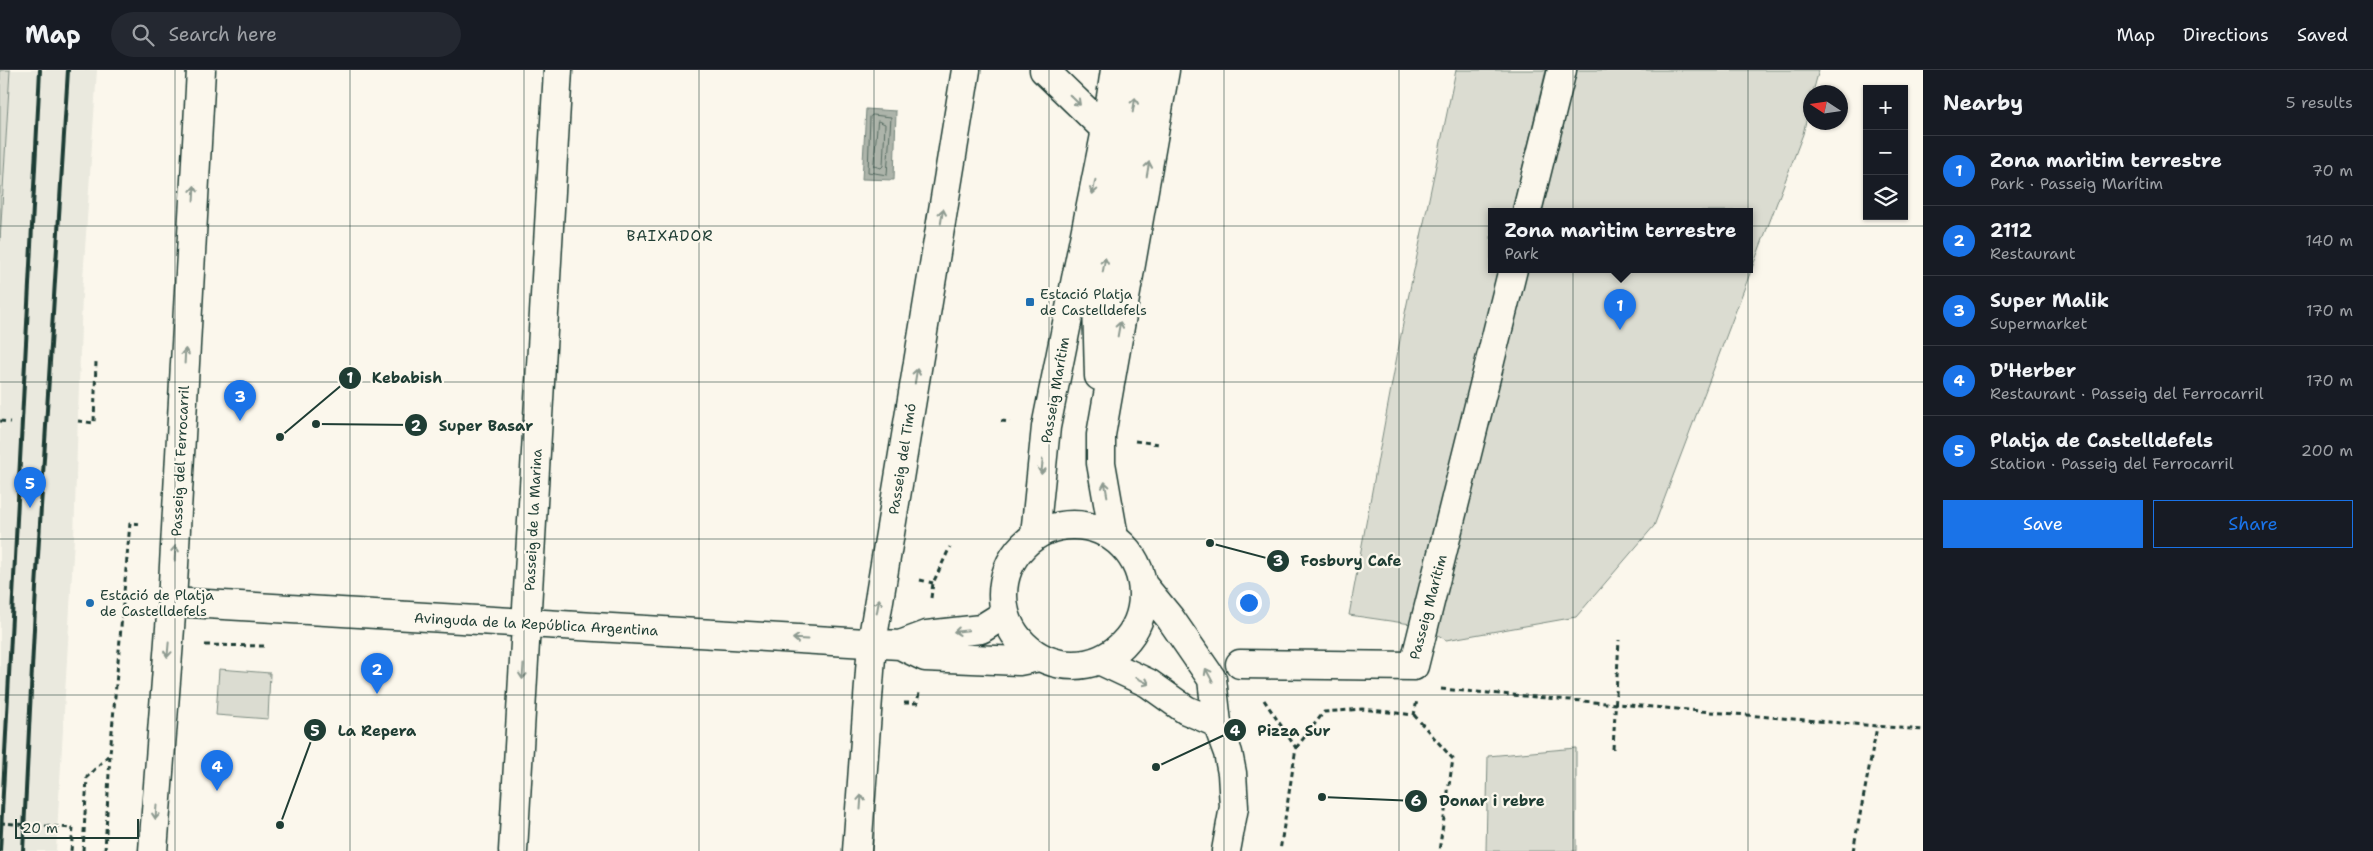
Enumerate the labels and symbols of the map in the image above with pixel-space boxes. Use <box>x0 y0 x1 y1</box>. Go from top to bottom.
north arrow <box>1803 85 1848 130</box>
one-way arrow <box>1069 94 1081 106</box>
one-way arrow <box>1129 97 1139 113</box>
one-way arrow <box>1143 161 1153 177</box>
one-way arrow <box>1089 178 1099 194</box>
one-way arrow <box>190 186 199 202</box>
one-way arrow <box>937 208 947 224</box>
district label: BAIXADOR <box>627 226 714 246</box>
one-way arrow <box>1100 257 1110 273</box>
place label: Estació Platja de Castelldefels <box>1040 285 1147 319</box>
pin: 1 <box>1604 289 1636 330</box>
marker: Estació Platja de Castelldefels <box>1024 296 1036 308</box>
one-way arrow <box>1115 321 1125 337</box>
street label: Passeig Marítim <box>1037 335 1073 445</box>
one-way arrow <box>181 348 190 364</box>
callout: Kebabish <box>337 363 453 393</box>
text: 1 <box>347 368 354 388</box>
text: Kebabish <box>372 368 442 388</box>
one-way arrow <box>911 369 921 385</box>
pin: 3 <box>224 380 256 421</box>
street label: Passeig del Ferrocarril <box>167 384 193 537</box>
street label: Passeig del Timó <box>884 402 920 516</box>
callout: Super Basar <box>404 410 543 440</box>
text: 2 <box>411 416 422 436</box>
text: Super Basar <box>439 416 533 436</box>
street label: Passeig de la Marina <box>520 448 546 592</box>
one-way arrow <box>1037 459 1047 475</box>
pin: 5 <box>14 467 46 508</box>
one-way arrow <box>1100 482 1110 498</box>
one-way arrow <box>170 545 179 561</box>
callout: Fosbury Cafe <box>1266 546 1412 576</box>
text: 3 <box>1273 551 1283 571</box>
text: Fosbury Cafe <box>1300 551 1402 571</box>
street label: Passeig Marítim <box>1405 553 1451 661</box>
place label: Estació de Platja de Castelldefels <box>100 586 214 620</box>
your location <box>1236 590 1262 616</box>
marker: Estació de Platja de Castelldefels <box>84 597 96 609</box>
one-way arrow <box>874 598 884 614</box>
street label: Avinguda de la República Argentina <box>413 609 659 639</box>
one-way arrow <box>953 626 969 636</box>
one-way arrow <box>793 634 809 643</box>
one-way arrow <box>164 642 173 658</box>
pin: 2 <box>361 653 393 694</box>
one-way arrow <box>519 664 528 680</box>
one-way arrow <box>1204 668 1214 683</box>
one-way arrow <box>1136 676 1151 686</box>
callout: La Repera <box>303 715 427 745</box>
callout: Pizza Sur <box>1222 715 1341 745</box>
text: 5 <box>310 721 320 741</box>
text: La Repera <box>338 721 417 741</box>
text: 4 <box>1230 721 1241 741</box>
text: Pizza Sur <box>1257 721 1331 741</box>
pin: 4 <box>201 750 233 791</box>
callout: Donar i rebre <box>1404 786 1554 816</box>
text: 6 <box>1411 791 1421 811</box>
text: Donar i rebre <box>1439 791 1545 811</box>
one-way arrow <box>856 795 866 811</box>
one-way arrow <box>151 804 161 820</box>
scale bar <box>15 816 139 839</box>

